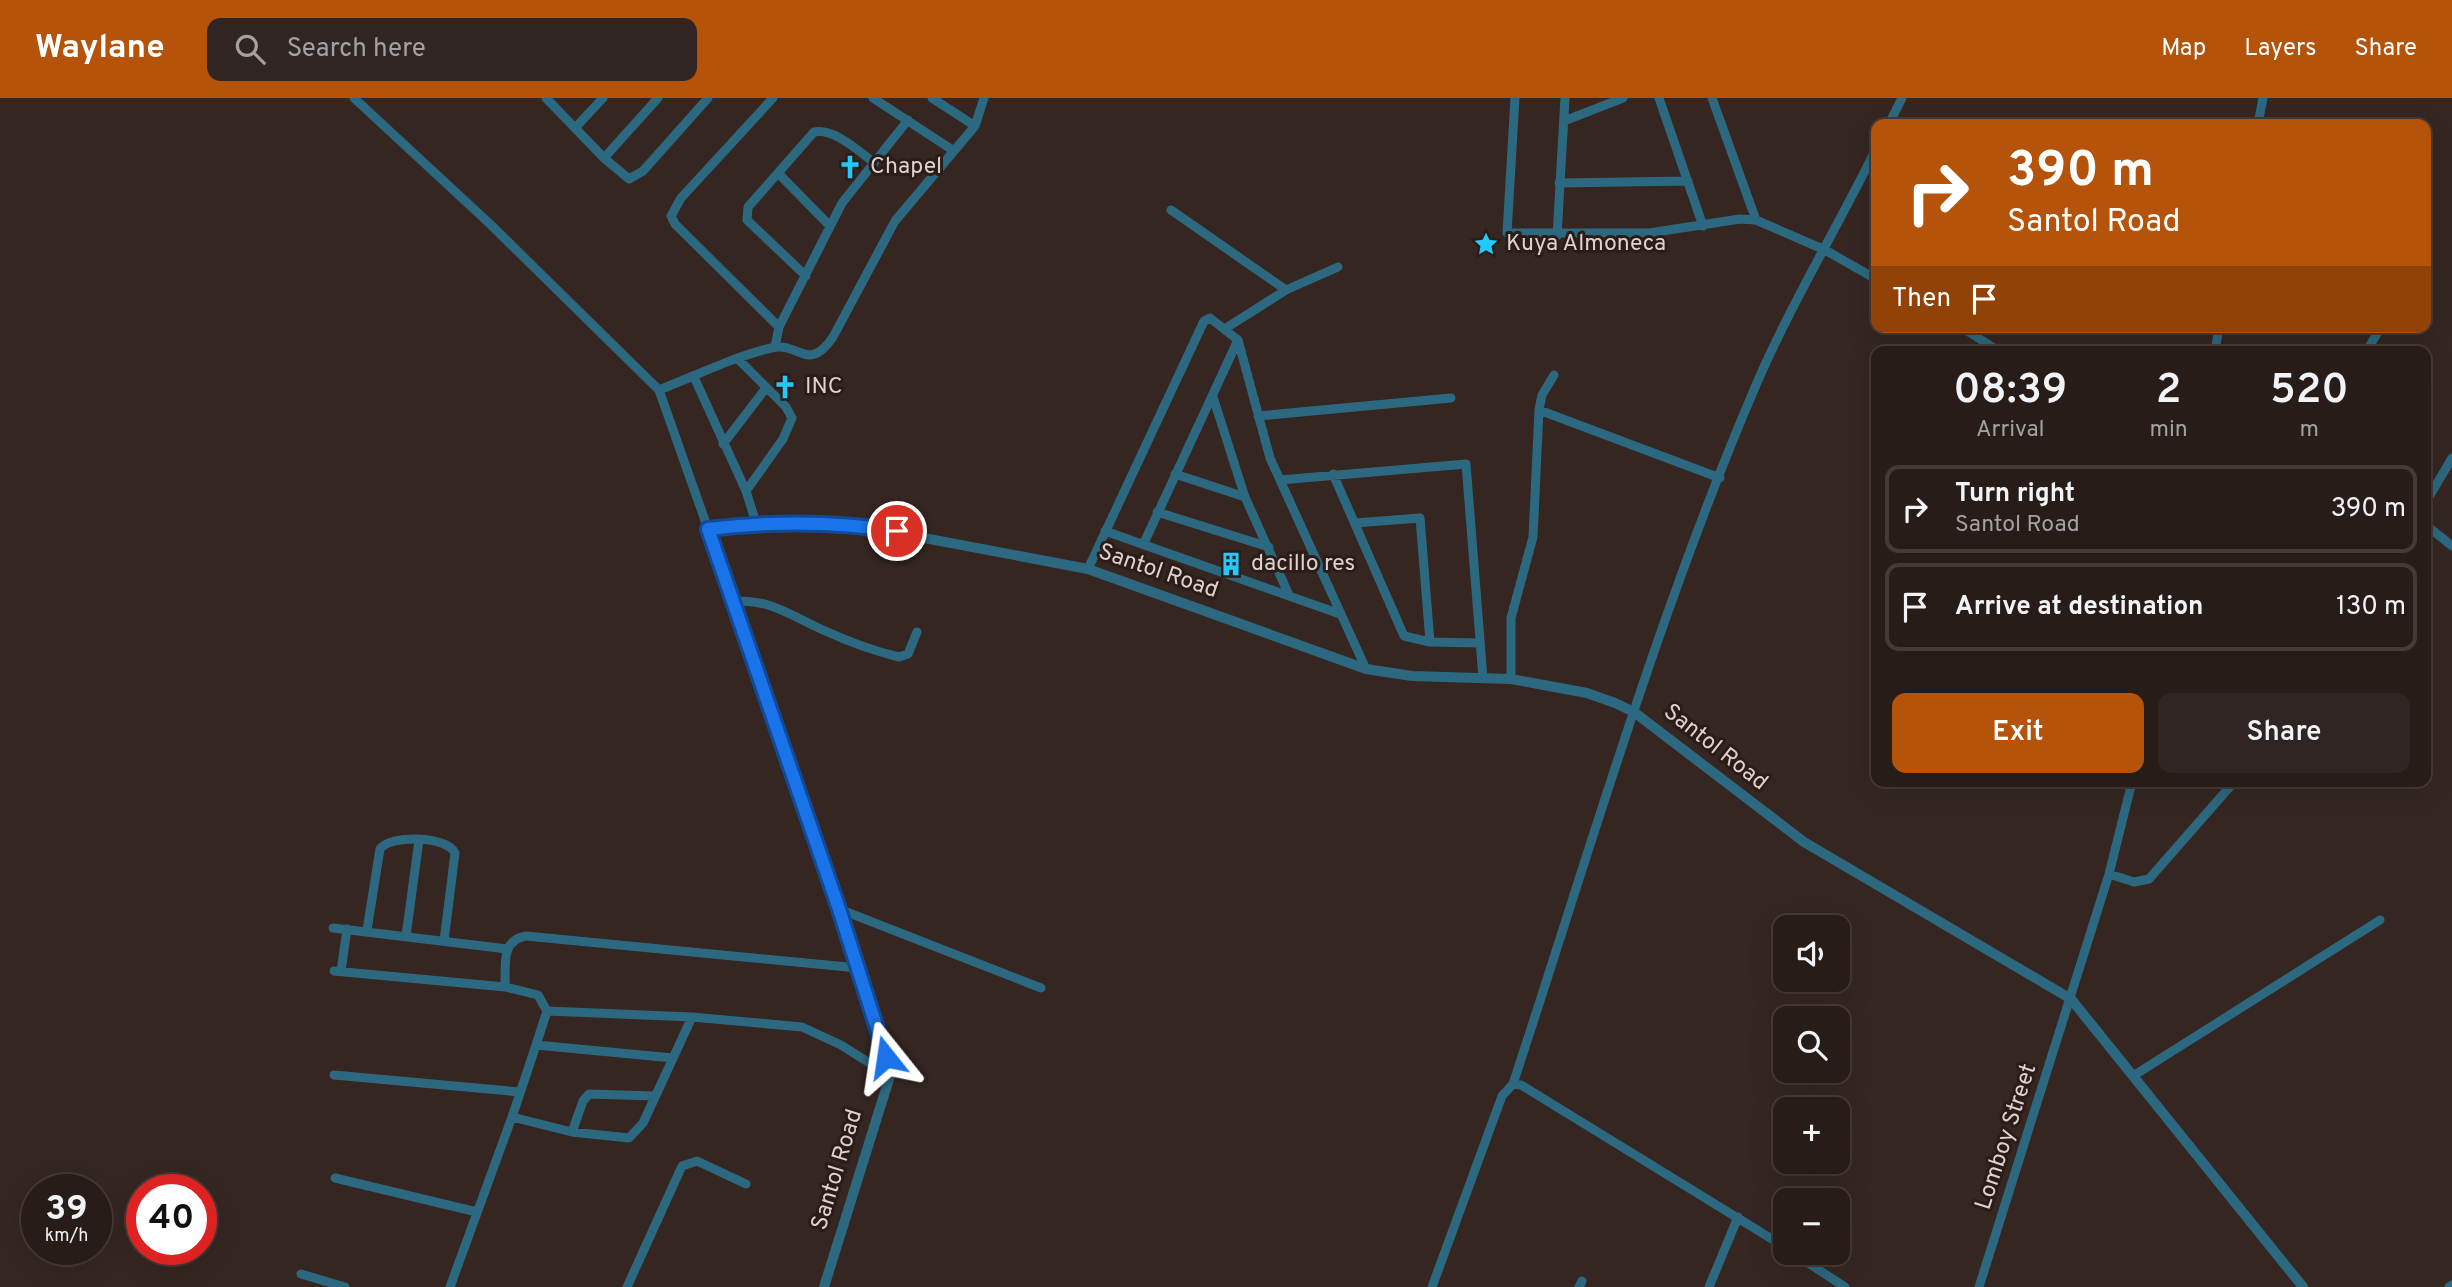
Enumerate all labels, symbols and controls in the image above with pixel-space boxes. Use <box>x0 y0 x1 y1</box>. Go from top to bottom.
search box <box>207 18 697 81</box>
text: Waylane <box>35 28 165 70</box>
icon: search <box>231 30 269 68</box>
text: Search here <box>287 33 426 66</box>
text: Map <box>2161 34 2206 64</box>
text: Layers <box>2244 34 2316 64</box>
text: Share <box>2354 34 2417 64</box>
text: 390 m <box>2007 142 2154 204</box>
icon: right <box>1892 147 1983 238</box>
church icon: Chapel <box>836 153 864 181</box>
place label: Chapel <box>870 153 942 182</box>
text: Santol Road <box>2007 203 2181 243</box>
place icon: Kuya Almoneca <box>1472 230 1500 258</box>
place label: Kuya Almoneca <box>1506 230 1666 259</box>
icon: arrive <box>1965 280 2003 318</box>
text: Then <box>1892 283 1951 316</box>
text: 08:39 <box>1953 365 2067 418</box>
text: 2 <box>2156 365 2181 418</box>
text: 520 <box>2270 365 2349 418</box>
church icon: INC <box>771 373 799 401</box>
place label: INC <box>805 373 843 402</box>
text: Arrival <box>1976 416 2045 445</box>
text: min <box>2149 416 2188 445</box>
text: m <box>2300 416 2319 445</box>
text: Turn right <box>1955 478 2075 511</box>
icon: right <box>1896 490 1934 528</box>
text: 390 m <box>2331 493 2406 526</box>
pin <box>867 501 927 561</box>
text: Santol Road <box>1955 511 2080 540</box>
icon: arrive <box>878 512 916 550</box>
street label: Santol Road <box>1094 538 1222 606</box>
building icon: dacillo res <box>1217 550 1245 578</box>
place label: dacillo res <box>1251 550 1355 579</box>
icon: arrive <box>1896 588 1934 626</box>
text: Arrive at destination <box>1955 591 2203 624</box>
text: 130 m <box>2336 591 2406 624</box>
button: Exit <box>1892 693 2144 773</box>
button: Share <box>2158 693 2410 773</box>
street label: Santol Road <box>1657 698 1773 798</box>
map controls <box>1773 915 1850 1265</box>
button: sound <box>1773 915 1850 992</box>
button: search <box>1773 1006 1850 1083</box>
position arrow <box>849 1020 923 1094</box>
street label: Lomboy Street <box>1970 1060 2044 1214</box>
button: + <box>1773 1097 1850 1174</box>
street label: Santol Road <box>806 1106 870 1234</box>
speed limit sign: 40 <box>126 1174 217 1265</box>
text: 39 <box>45 1188 88 1232</box>
button: − <box>1773 1188 1850 1265</box>
text: km/h <box>45 1225 88 1248</box>

